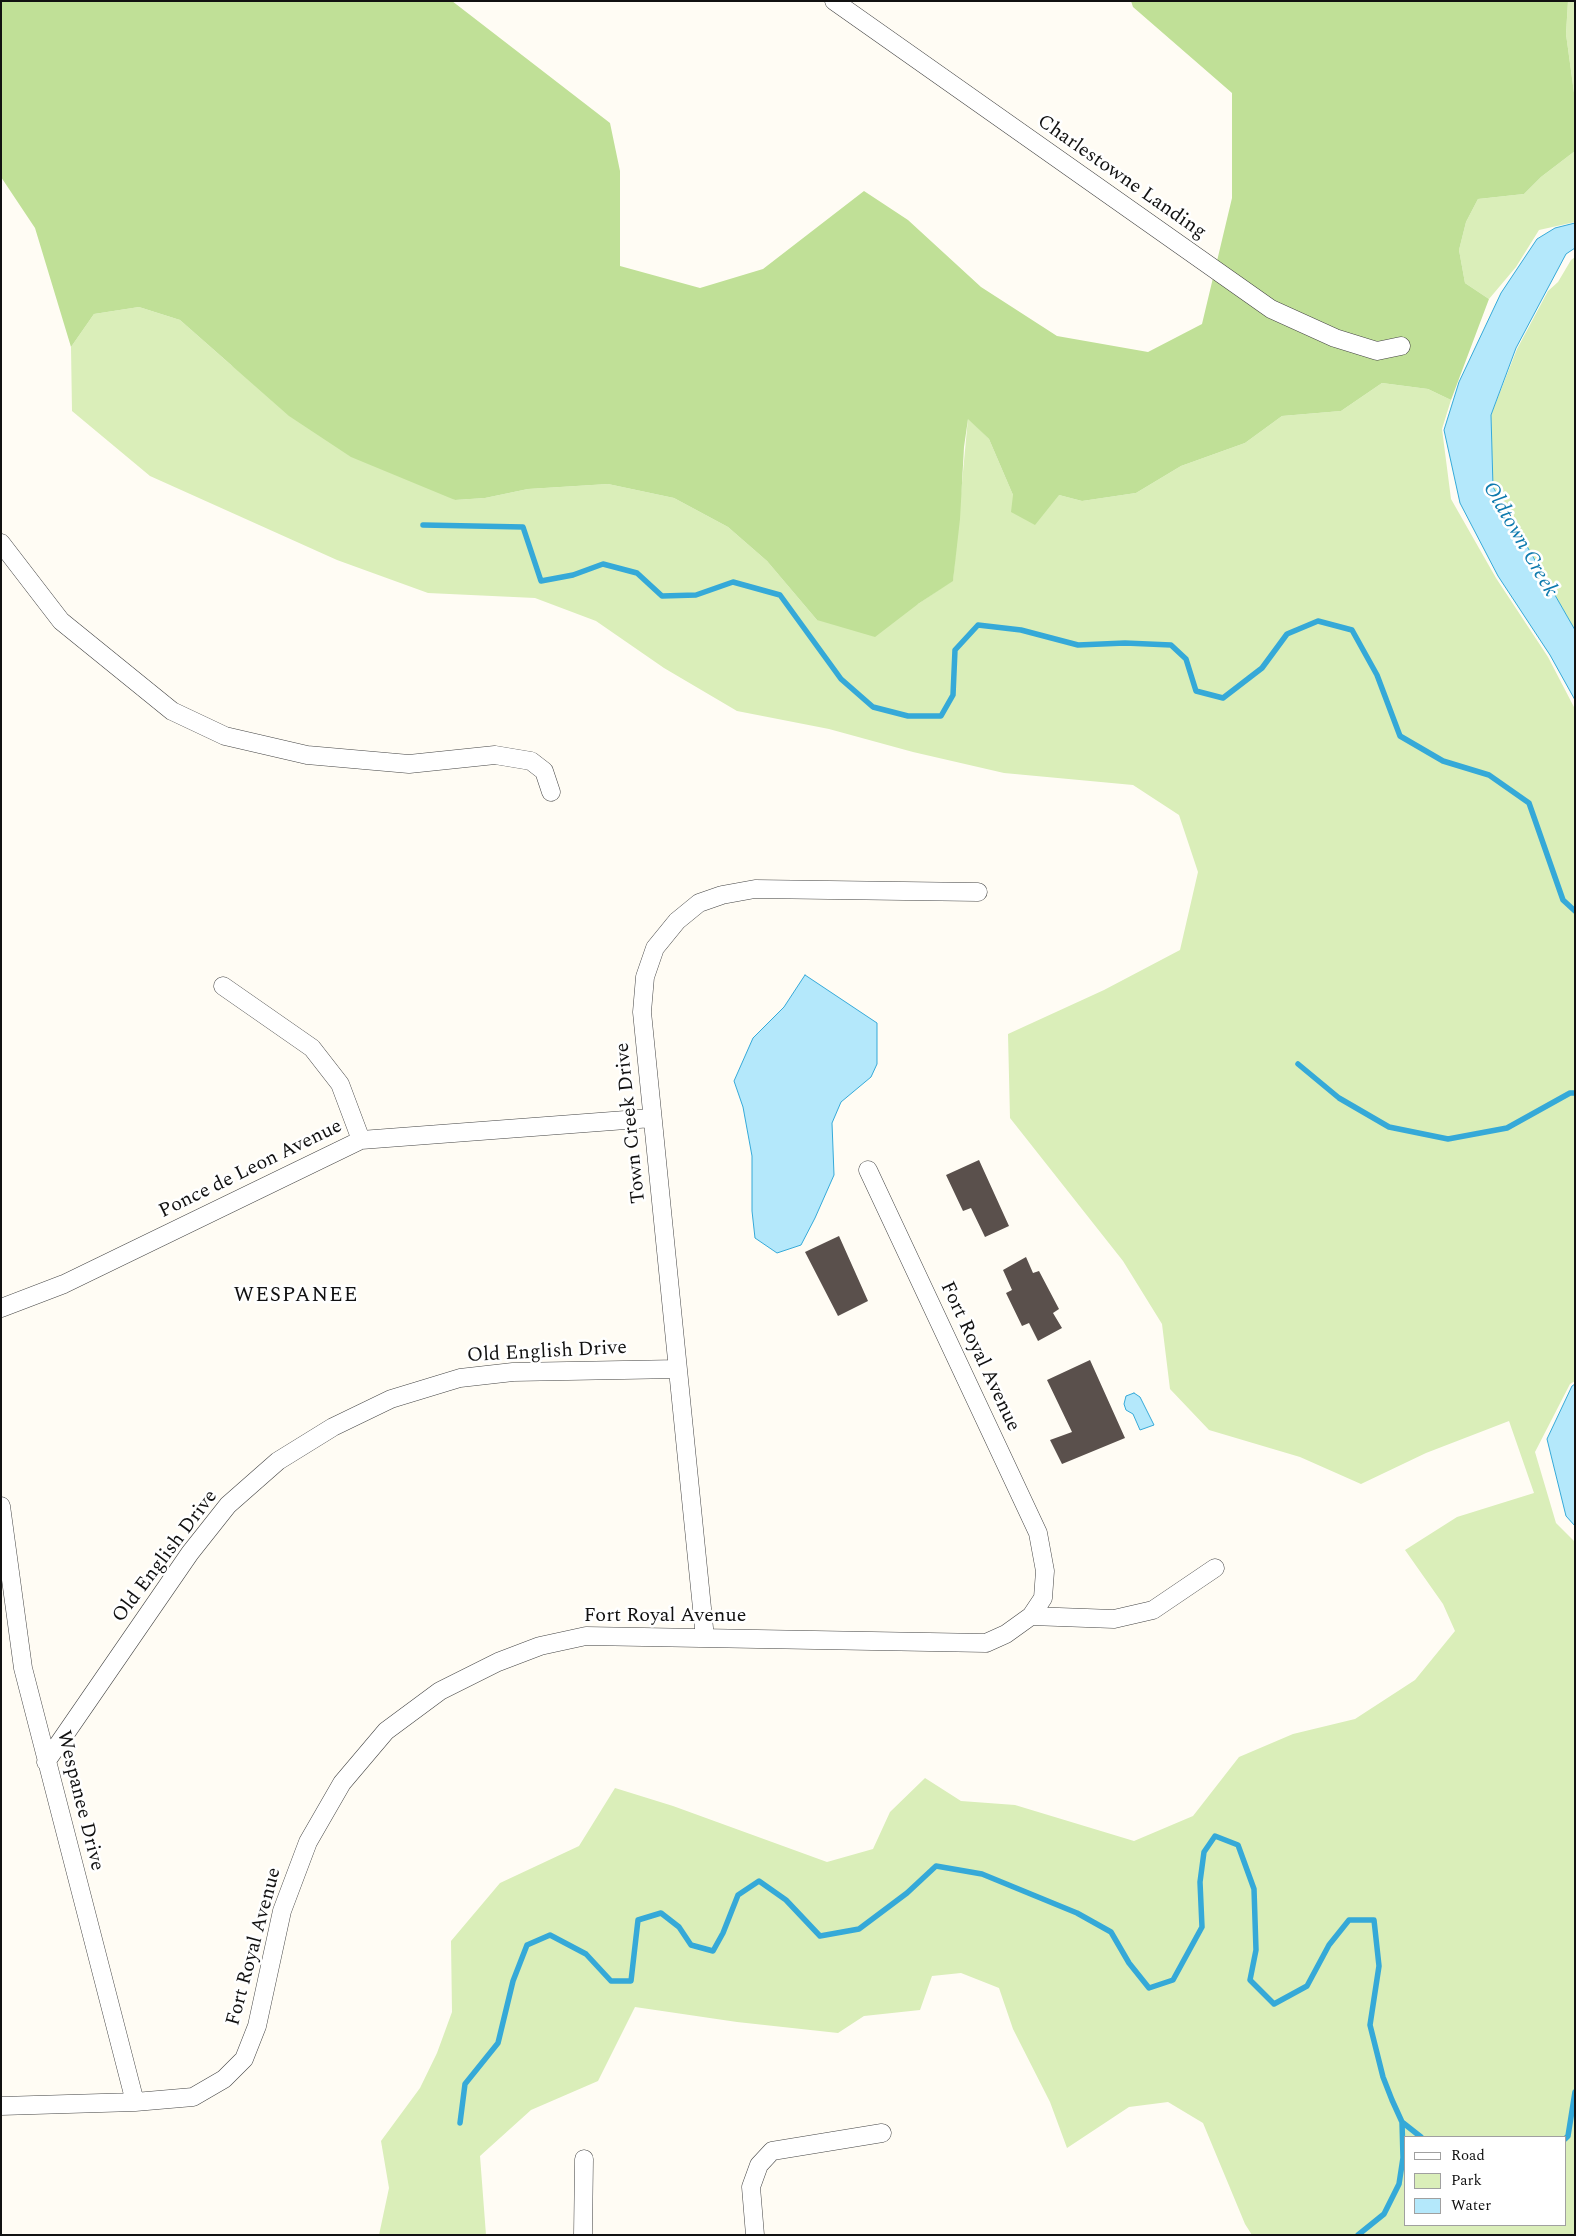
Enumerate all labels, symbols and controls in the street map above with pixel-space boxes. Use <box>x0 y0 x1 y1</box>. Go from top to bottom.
street label: Charlestowne Landing <box>1032 111 1210 245</box>
water label: Oldtown Creek <box>1476 478 1562 602</box>
street label: Town Creek Drive <box>612 1041 652 1205</box>
street label: Ponce de Leon Avenue <box>156 1115 346 1225</box>
street label: Fort Royal Avenue <box>934 1278 1024 1436</box>
district label: WESPANEE <box>233 1284 359 1310</box>
street label: Old English Drive <box>467 1337 627 1369</box>
street label: Old English Drive <box>108 1486 224 1628</box>
street label: Fort Royal Avenue <box>584 1605 746 1629</box>
street label: Wespanee Drive <box>50 1728 108 1874</box>
street label: Fort Royal Avenue <box>222 1865 288 2029</box>
legend <box>1404 2136 1566 2226</box>
text: Road <box>1451 2144 1485 2167</box>
text: Park <box>1451 2169 1482 2192</box>
text: Water <box>1451 2194 1491 2217</box>

